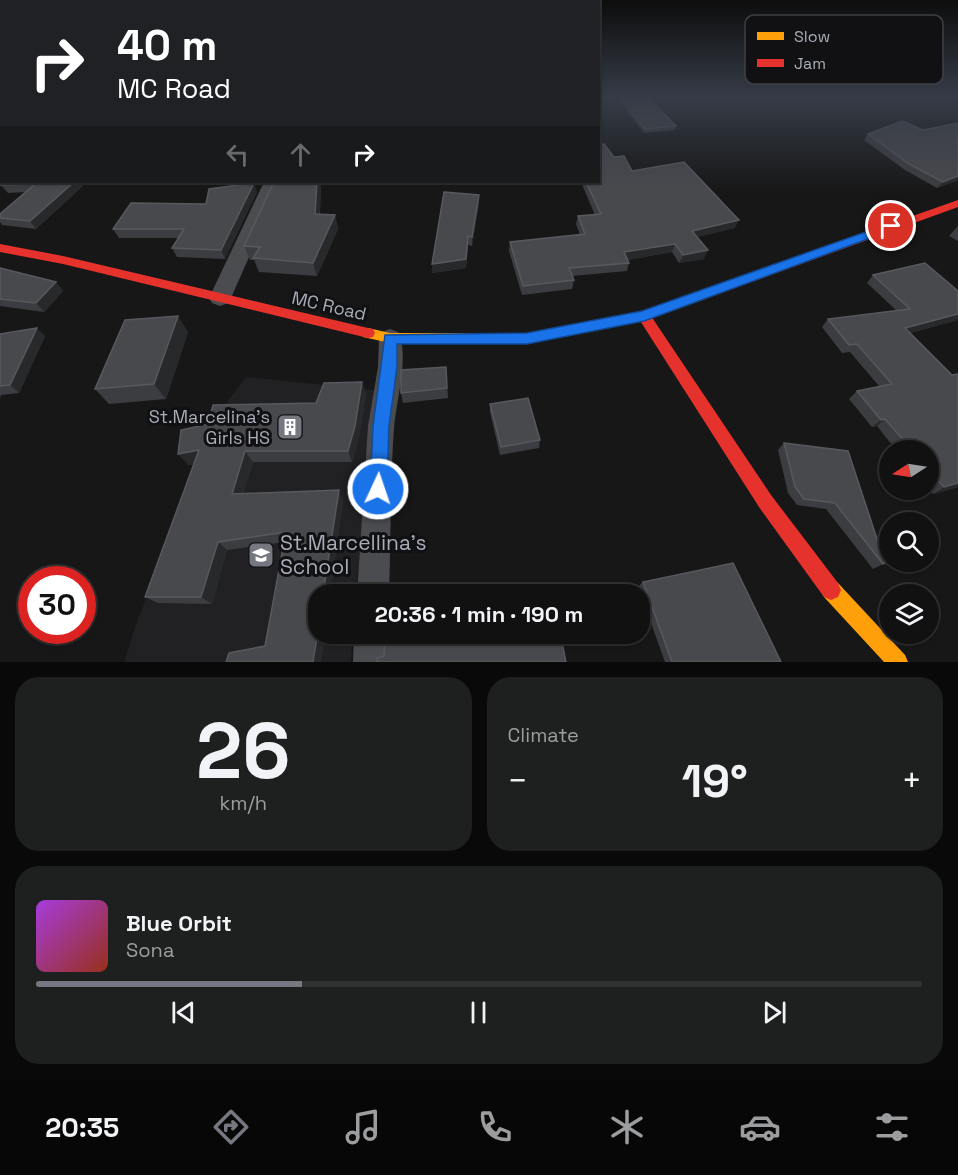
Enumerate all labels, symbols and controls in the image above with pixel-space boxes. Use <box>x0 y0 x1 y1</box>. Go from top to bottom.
legend <box>745 15 943 84</box>
text: 40 m <box>117 19 217 72</box>
icon: right <box>18 24 96 102</box>
text: Slow <box>794 26 830 47</box>
text: Jam <box>794 53 826 74</box>
text: MC Road <box>117 71 231 106</box>
icon: left <box>221 138 254 171</box>
icon: ahead <box>284 138 317 171</box>
icon: right <box>347 138 380 171</box>
pin <box>865 200 916 251</box>
icon: arrive <box>874 209 907 242</box>
street label: MC Road <box>290 286 369 325</box>
place label: St.Marcelina's Girls HS <box>149 405 270 449</box>
building icon: St.Marcelina's Girls HS <box>275 412 305 442</box>
north arrow <box>879 440 939 500</box>
map controls <box>879 440 939 644</box>
position arrow <box>346 457 410 521</box>
button: search <box>879 512 939 572</box>
place label: St.Marcellina's School <box>280 529 427 580</box>
school or university icon: St.Marcellina's School <box>246 540 276 570</box>
speed limit sign: 30 <box>18 566 96 644</box>
button: layers <box>879 584 939 644</box>
text: 20:36 · 1 min · 190 m <box>375 600 583 628</box>
text: 26 <box>196 701 291 801</box>
text: Climate <box>508 722 579 748</box>
text: 19° <box>682 753 748 810</box>
text: − <box>508 760 528 802</box>
text: + <box>902 760 922 802</box>
text: km/h <box>219 790 267 816</box>
text: Blue Orbit <box>126 909 232 937</box>
text: Sona <box>126 937 174 963</box>
icon: previous <box>167 996 200 1029</box>
icon: pause <box>462 996 495 1029</box>
icon: next <box>758 996 791 1029</box>
icon: directions <box>210 1106 252 1148</box>
icon: music <box>342 1106 384 1148</box>
icon: phone <box>474 1106 516 1148</box>
icon: climate <box>606 1106 648 1148</box>
icon: car <box>739 1106 781 1148</box>
icon: filters <box>871 1106 913 1148</box>
text: 20:35 <box>45 1110 119 1145</box>

